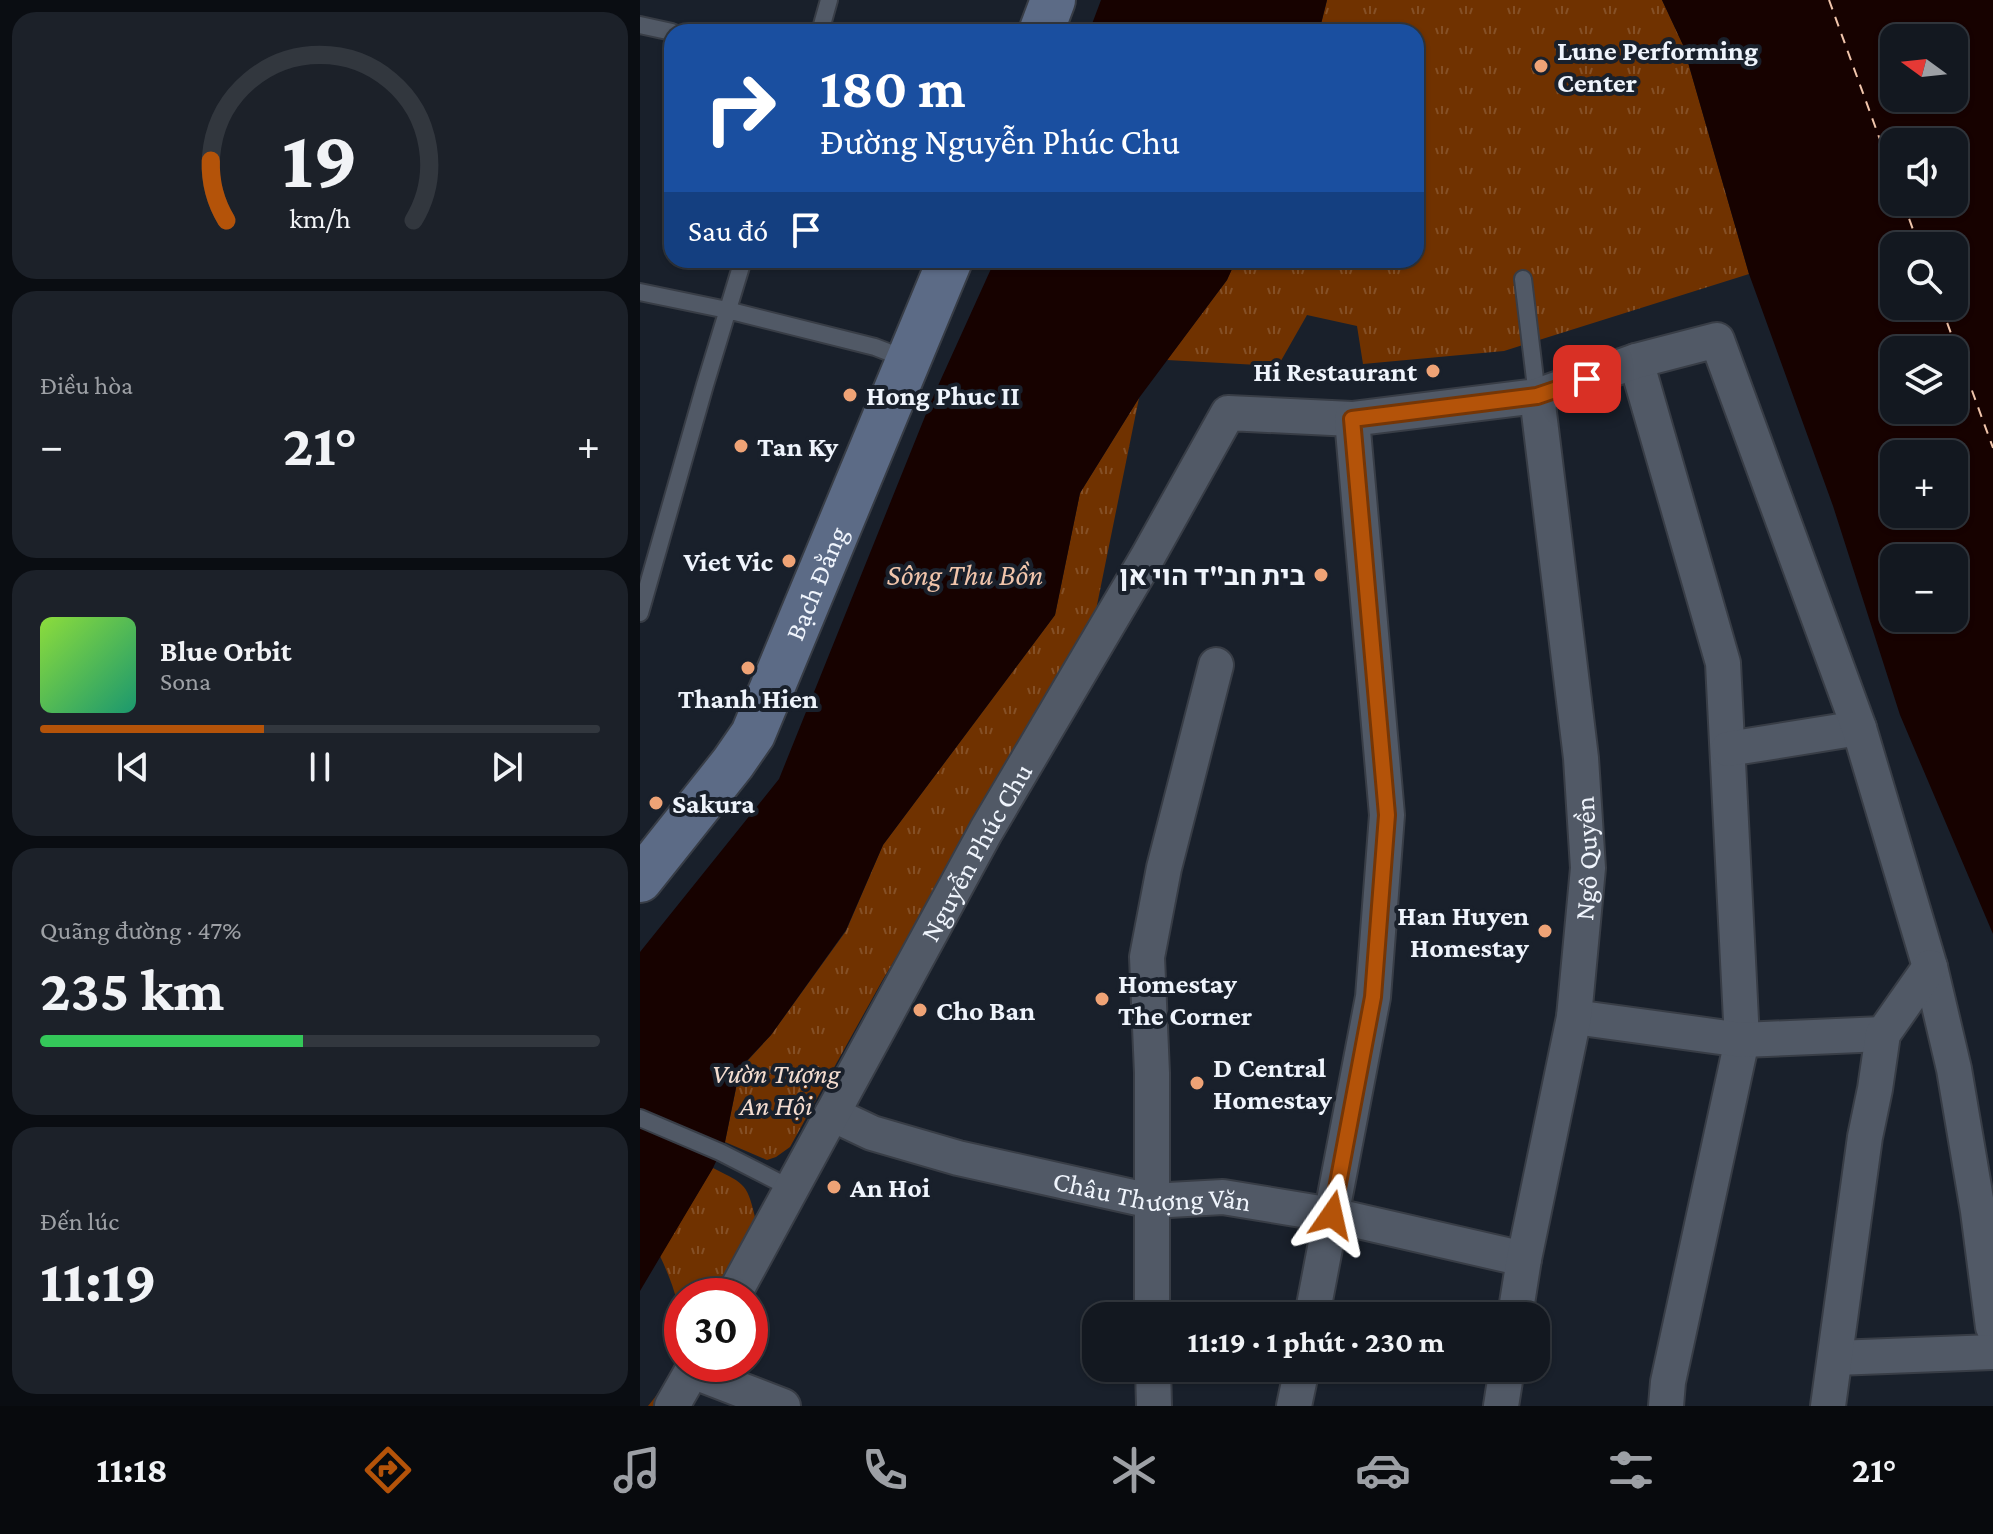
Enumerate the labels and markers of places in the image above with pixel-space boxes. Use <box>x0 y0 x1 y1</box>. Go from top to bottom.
place label: Lune Performing Center <box>1557 35 1758 98</box>
marker: Lune Performing Center <box>1532 57 1550 75</box>
pin <box>1553 345 1621 413</box>
place label: Hi Restaurant <box>1253 356 1418 387</box>
marker: Hi Restaurant <box>1424 362 1442 380</box>
place label: Hong Phuc II <box>866 380 1020 411</box>
marker: Hong Phuc II <box>841 386 859 404</box>
place label: Tan Ky <box>757 431 838 462</box>
marker: Tan Ky <box>732 437 750 455</box>
place label: Viet Vic <box>682 546 773 577</box>
marker: Viet Vic <box>780 552 798 570</box>
place label: בית חב"ד הוי אן <box>1120 560 1305 591</box>
marker: בית חב"ד הוי אן <box>1312 566 1330 584</box>
marker: Thanh Hien <box>739 659 757 677</box>
place label: Thanh Hien <box>678 683 818 714</box>
place label: Sakura <box>672 788 755 819</box>
marker: Sakura <box>647 794 665 812</box>
place label: Han Huyen Homestay <box>1397 900 1529 963</box>
marker: Han Huyen Homestay <box>1536 922 1554 940</box>
place label: Homestay The Corner <box>1118 968 1252 1031</box>
marker: Homestay The Corner <box>1093 990 1111 1008</box>
place label: Cho Ban <box>936 995 1035 1026</box>
marker: Cho Ban <box>911 1001 929 1019</box>
place label: D Central Homestay <box>1213 1052 1332 1115</box>
marker: D Central Homestay <box>1188 1074 1206 1092</box>
place label: An Hoi <box>849 1172 930 1203</box>
marker: An Hoi <box>825 1178 843 1196</box>

